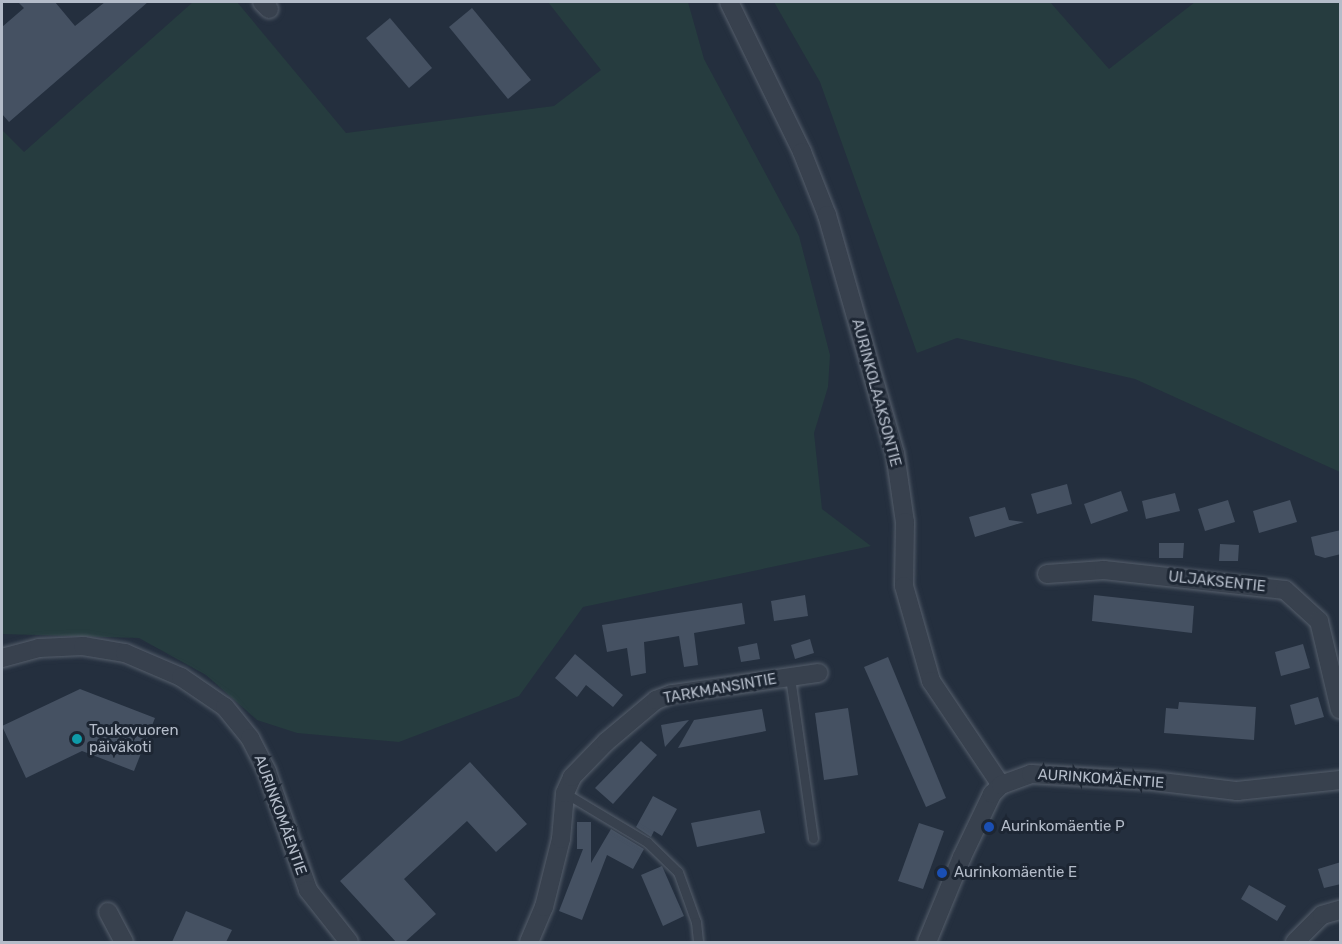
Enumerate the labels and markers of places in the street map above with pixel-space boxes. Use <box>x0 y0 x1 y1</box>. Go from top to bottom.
place label: Toukovuoren päiväkoti <box>89 721 179 756</box>
marker: Toukovuoren päiväkoti <box>70 732 84 746</box>
place label: Aurinkomäentie P <box>1001 818 1125 836</box>
marker: Aurinkomäentie P <box>982 820 996 834</box>
place label: Aurinkomäentie E <box>954 864 1077 882</box>
marker: Aurinkomäentie E <box>935 866 949 880</box>

